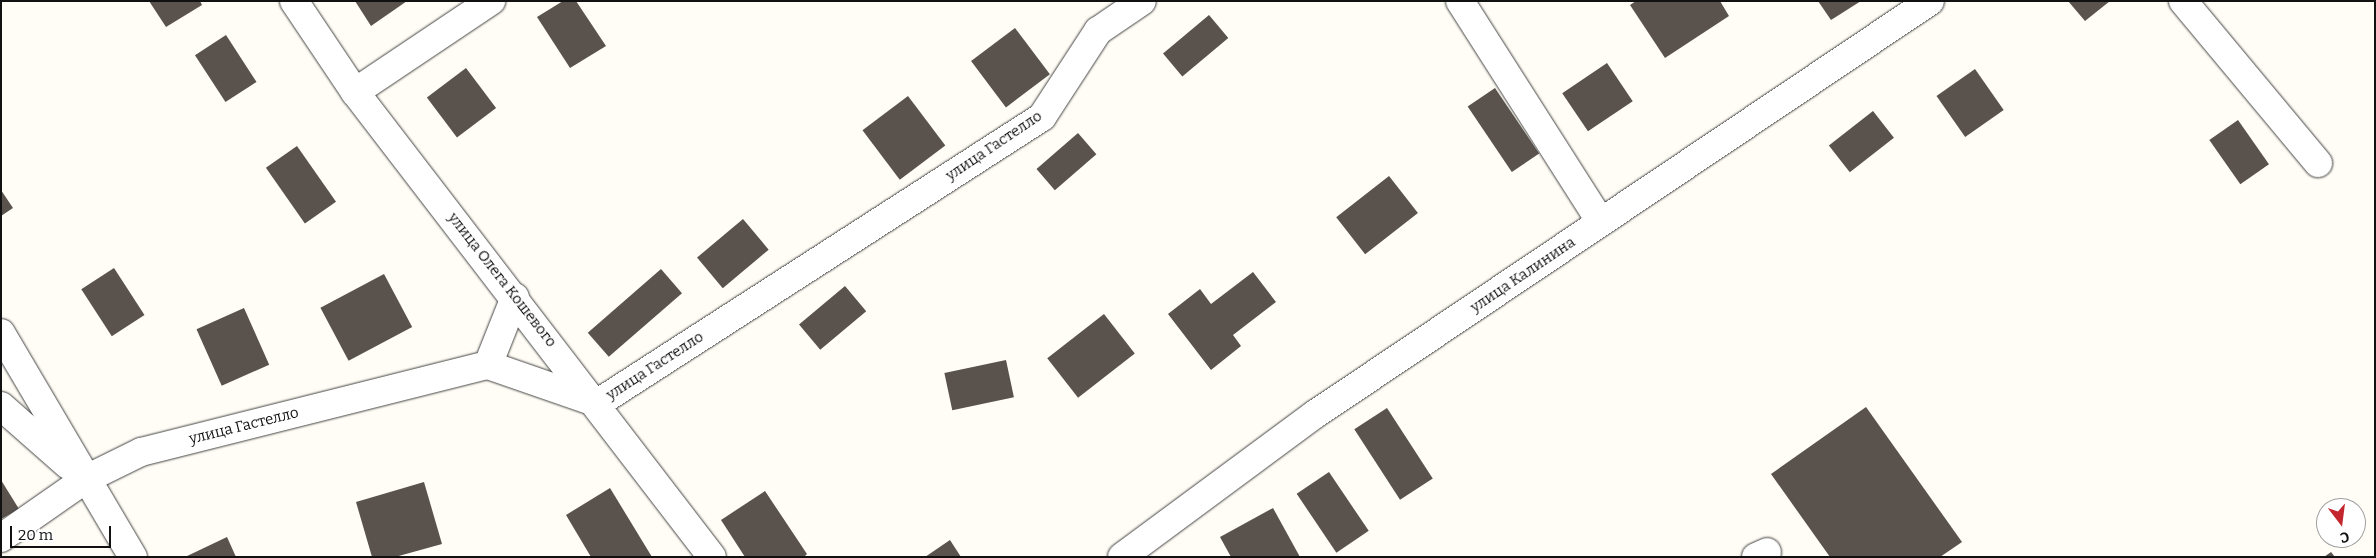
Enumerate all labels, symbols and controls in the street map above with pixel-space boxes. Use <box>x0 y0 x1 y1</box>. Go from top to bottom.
street label: улица Гастелло <box>942 107 1046 185</box>
street label: улица Олега Кошевого <box>444 209 560 351</box>
street label: улица Калинина <box>1467 233 1579 317</box>
street label: улица Гастелло <box>603 328 707 404</box>
street label: улица Гастелло <box>187 404 301 448</box>
north arrow <box>2316 498 2366 548</box>
scale bar <box>12 516 114 548</box>
text: 20 m <box>18 526 53 544</box>
text: С <box>2338 528 2351 546</box>

